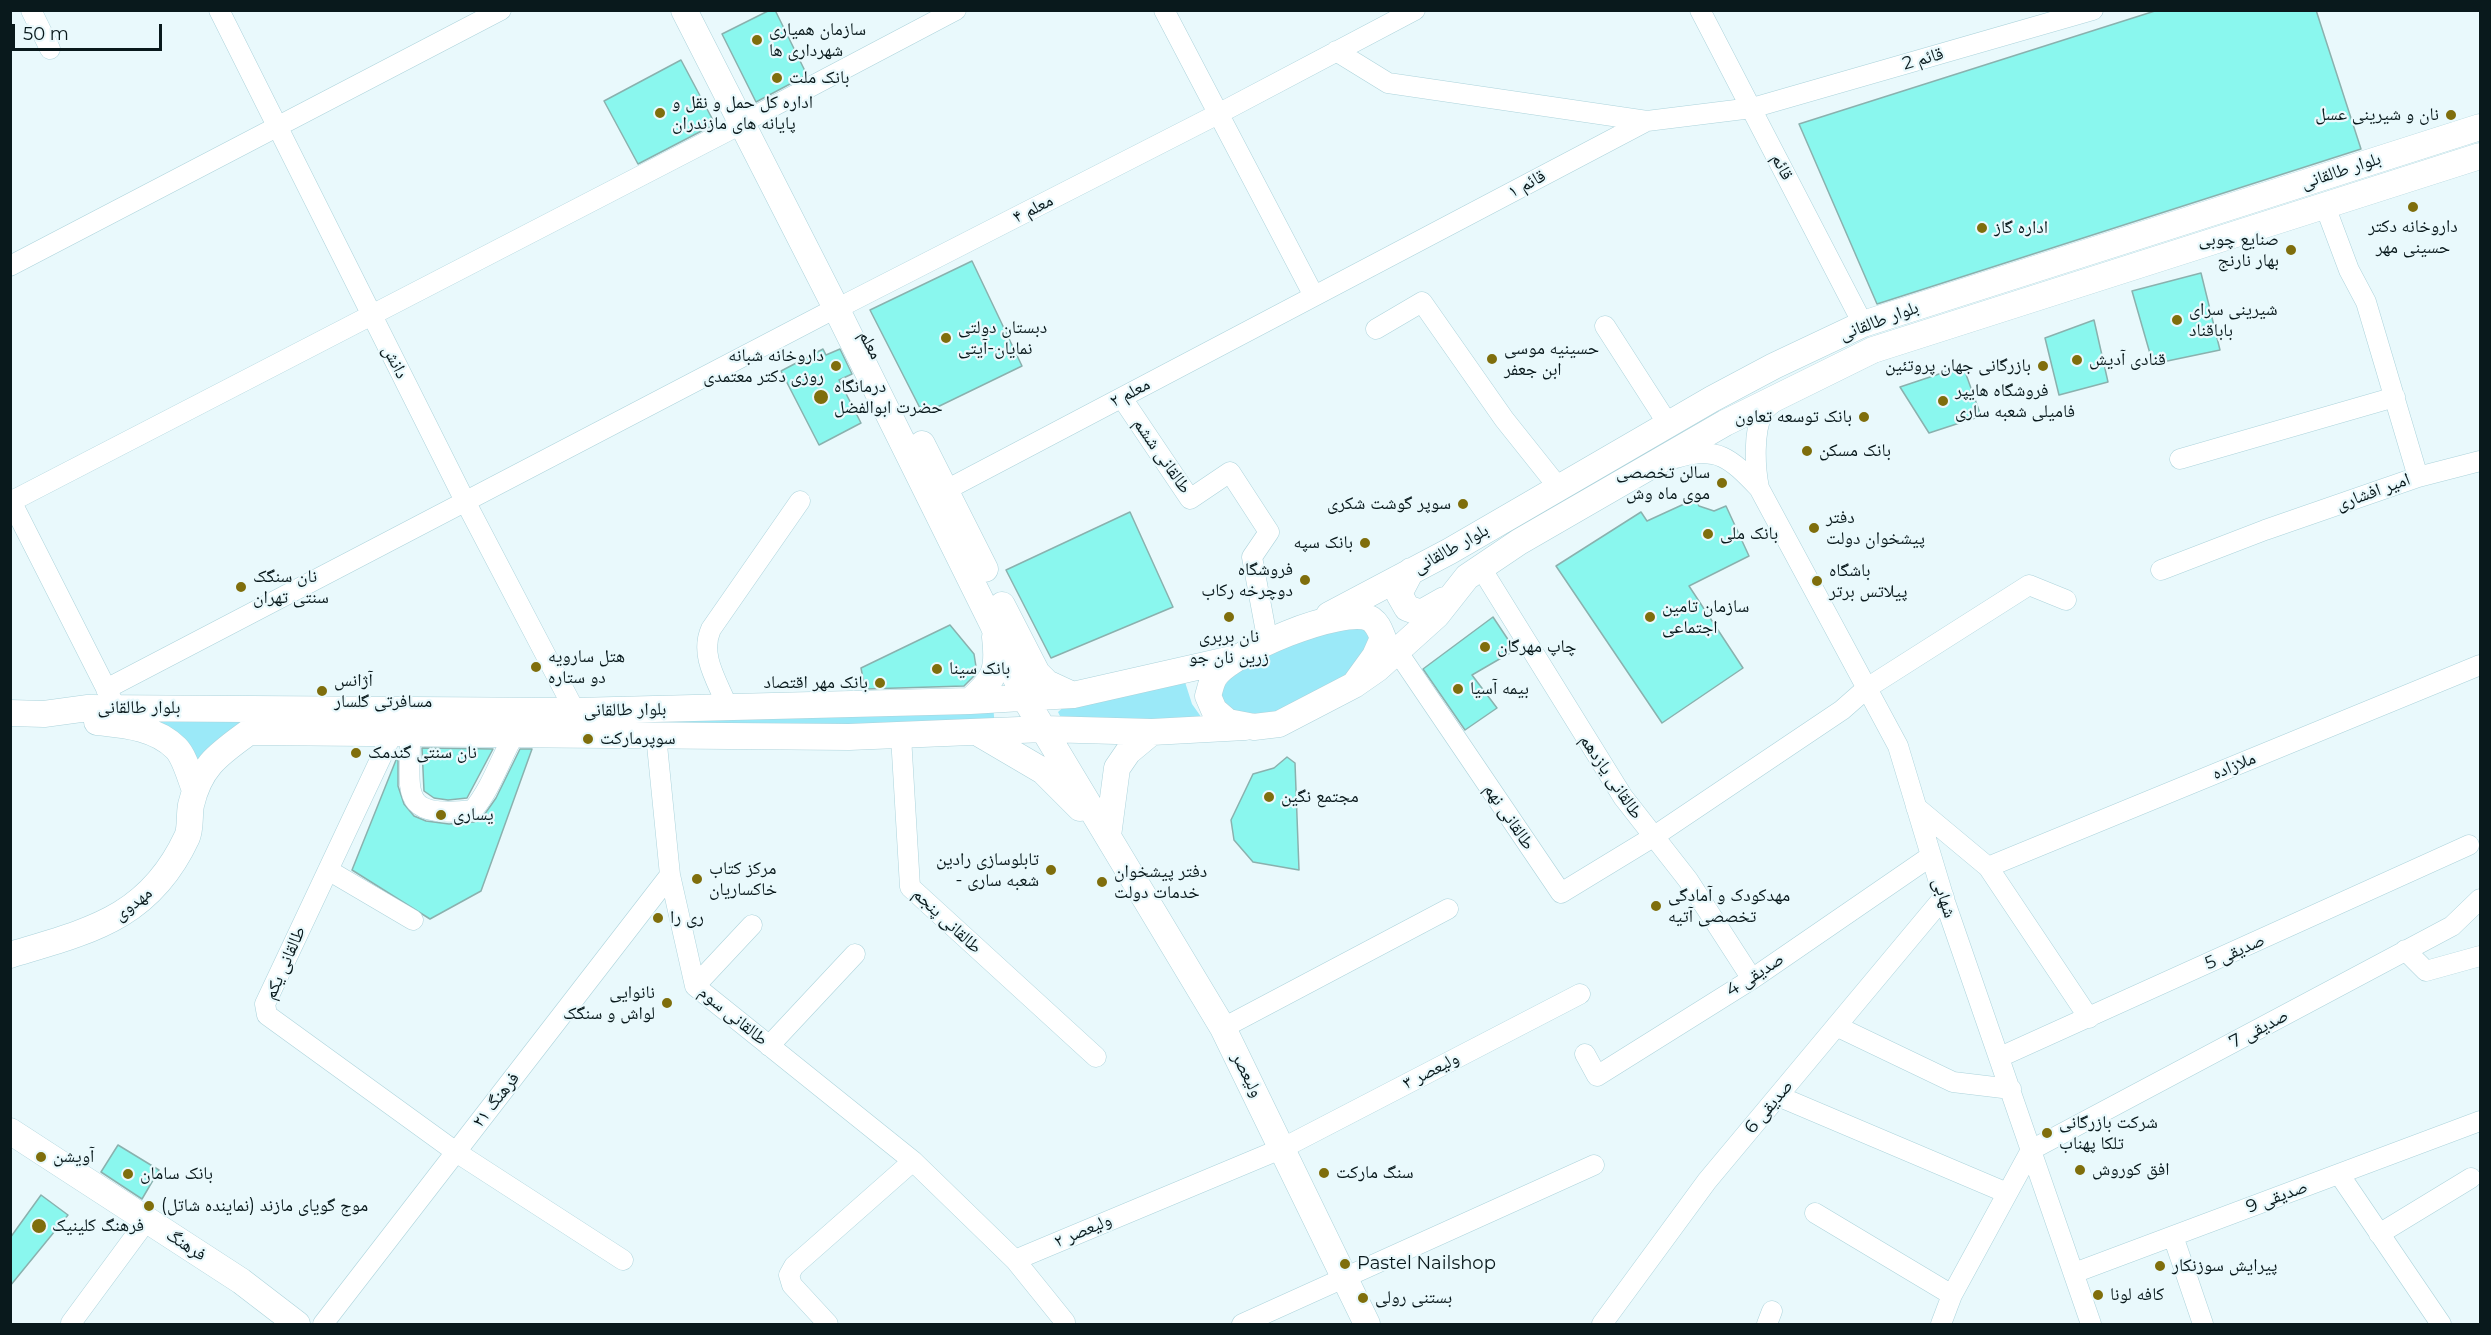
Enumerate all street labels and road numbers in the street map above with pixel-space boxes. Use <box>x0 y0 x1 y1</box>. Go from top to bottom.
street label: قائم 2 <box>1900 43 1946 75</box>
street label: بلوار طالقانی <box>2298 148 2384 194</box>
street label: قائم <box>1766 150 1798 184</box>
street label: قائم ١ <box>1505 165 1549 203</box>
street label: معلم ۴ <box>1009 190 1057 228</box>
street label: بلوار طالقانی <box>1836 297 1922 345</box>
street label: معلم <box>854 327 886 363</box>
street label: دانش <box>377 342 413 382</box>
street label: معلم ٢ <box>1106 374 1154 412</box>
street label: طالقانی ششم <box>1128 414 1196 498</box>
street label: امیر افشاری <box>2333 469 2413 515</box>
street label: بلوار طالقانی <box>1410 519 1492 579</box>
street label: بلوار طالقانی <box>98 697 180 719</box>
street label: بلوار طالقانی <box>583 698 667 722</box>
street label: طالقانی یازدهم <box>1575 731 1647 823</box>
street label: ملازاده <box>2209 748 2259 784</box>
street label: طالقانی نهم <box>1479 780 1539 854</box>
street label: شهابی <box>1927 875 1961 921</box>
street label: مهدوی <box>109 882 157 926</box>
street label: طالقانی پنجم <box>908 884 986 958</box>
street label: طالقانی یکم <box>259 923 311 1003</box>
street label: صدیقی 5 <box>2202 929 2268 975</box>
street label: صدیقی 4 <box>1722 948 1788 1002</box>
street label: طالقانی سوم <box>694 982 772 1050</box>
street label: صدیقی 7 <box>2226 1005 2292 1053</box>
street label: ولیعصر ٣ <box>1399 1048 1463 1094</box>
street label: ولیعصر <box>1227 1049 1267 1101</box>
street label: فرهنگ ۲۱ <box>468 1068 524 1132</box>
street label: صدیقی 6 <box>1740 1076 1798 1138</box>
street label: صدیقی 9 <box>2243 1176 2311 1218</box>
street label: ولیعصر ٢ <box>1051 1209 1115 1253</box>
street label: فرهنگ <box>162 1224 210 1266</box>

